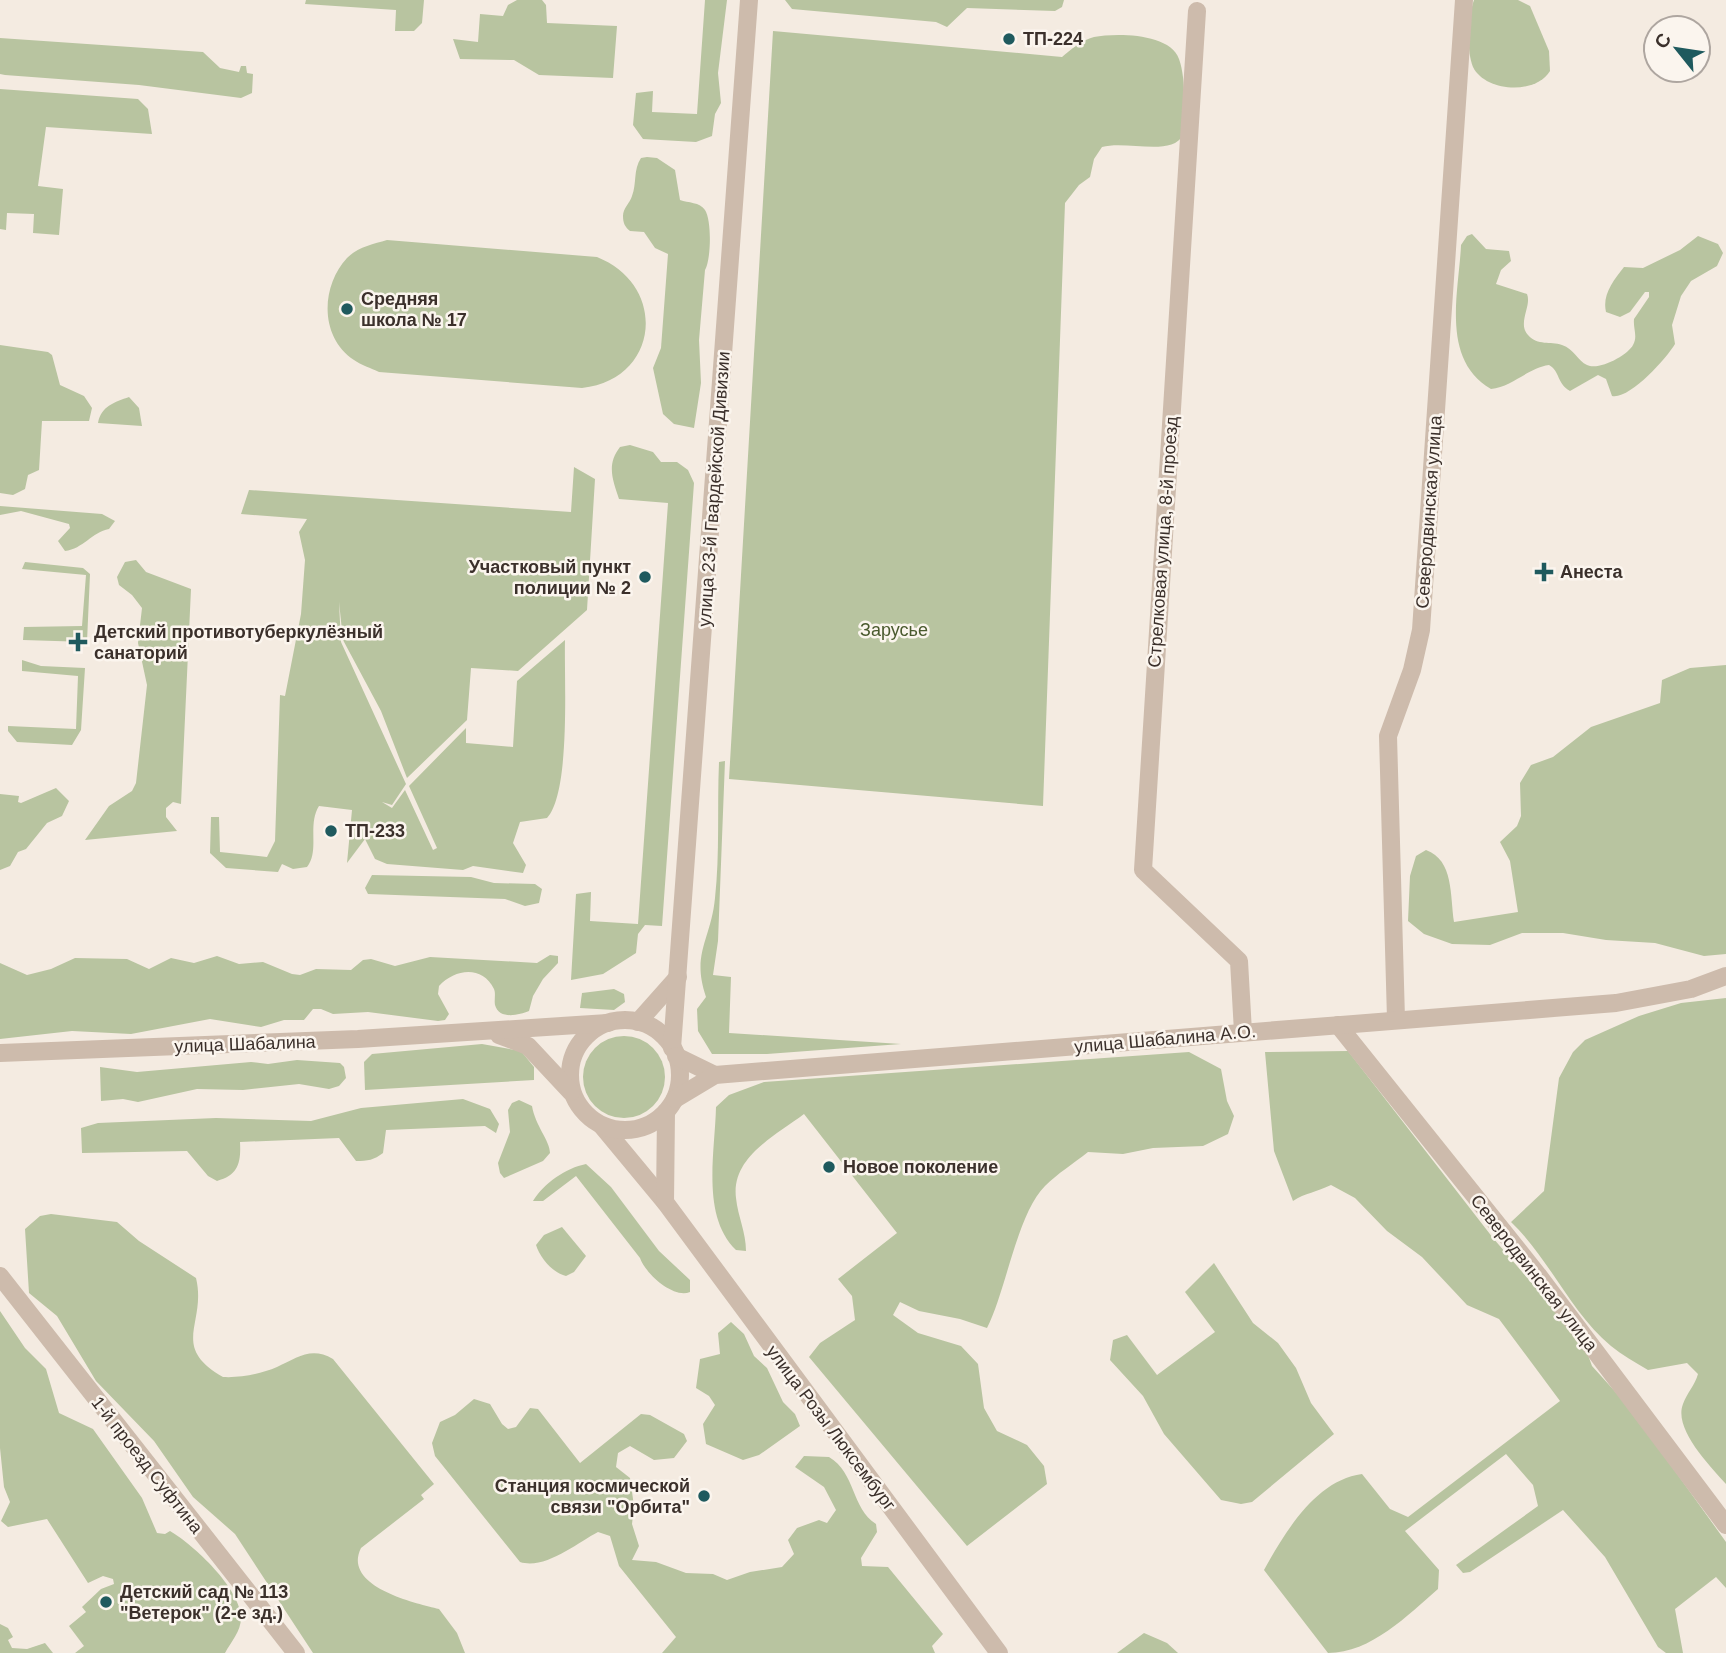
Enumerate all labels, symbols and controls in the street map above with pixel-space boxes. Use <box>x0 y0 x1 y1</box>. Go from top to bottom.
north arrow <box>1642 14 1712 84</box>
place label: ТП-224 <box>1023 29 1083 49</box>
text: С <box>1650 29 1675 52</box>
marker: ТП-224 <box>1001 31 1017 47</box>
place label: Средняя школа № 17 <box>361 289 467 330</box>
marker: Средняя школа № 17 <box>339 301 355 317</box>
street label: улица 23-й Гвардейской Дивизии <box>694 351 734 627</box>
street label: Северодвинская улица <box>1412 414 1446 609</box>
street label: Стрелковая улица, 8-й проезд <box>1144 415 1182 668</box>
place label: Участковый пункт полиции № 2 <box>469 557 631 598</box>
marker: Анеста <box>1534 562 1554 582</box>
place label: Анеста <box>1560 562 1623 582</box>
marker: Участковый пункт полиции № 2 <box>637 569 653 585</box>
park label: Зарусье <box>860 620 928 640</box>
place label: Детский противотуберкулёзный санаторий <box>94 622 383 663</box>
marker: Детский противотуберкулёзный санаторий <box>68 632 88 652</box>
place label: ТП-233 <box>345 821 405 841</box>
marker: ТП-233 <box>323 823 339 839</box>
street label: улица Шабалина А.О. <box>1073 1021 1257 1057</box>
street label: улица Шабалина <box>174 1032 317 1056</box>
place label: Новое поколение <box>843 1157 998 1177</box>
marker: Новое поколение <box>821 1159 837 1175</box>
street label: Северодвинская улица <box>1467 1191 1602 1356</box>
street label: улица Розы Люксембург <box>762 1341 900 1515</box>
street label: 1-й проезд Суфтина <box>87 1393 207 1538</box>
place label: Станция космической связи "Орбита" <box>495 1476 690 1517</box>
marker: Станция космической связи "Орбита" <box>696 1488 712 1504</box>
place label: Детский сад № 113 "Ветерок" (2-е зд.) <box>120 1582 288 1623</box>
marker: Детский сад № 113 "Ветерок" (2-е зд.) <box>98 1594 114 1610</box>

